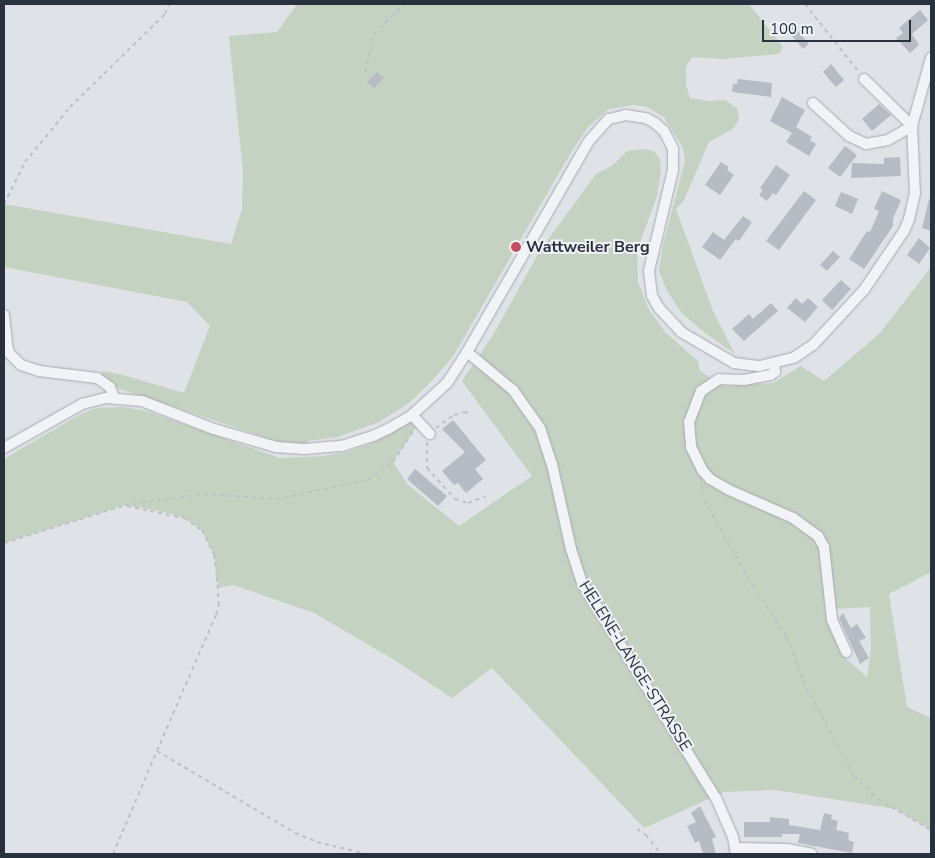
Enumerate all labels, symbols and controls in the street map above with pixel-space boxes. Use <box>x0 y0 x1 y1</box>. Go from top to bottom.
scale bar <box>765 10 914 42</box>
text: 100 m <box>770 19 814 39</box>
place label: Wattweiler Berg <box>526 237 650 257</box>
marker: Wattweiler Berg <box>510 241 522 253</box>
street label: HELENE-LANGE-STRASSE <box>575 577 695 755</box>

